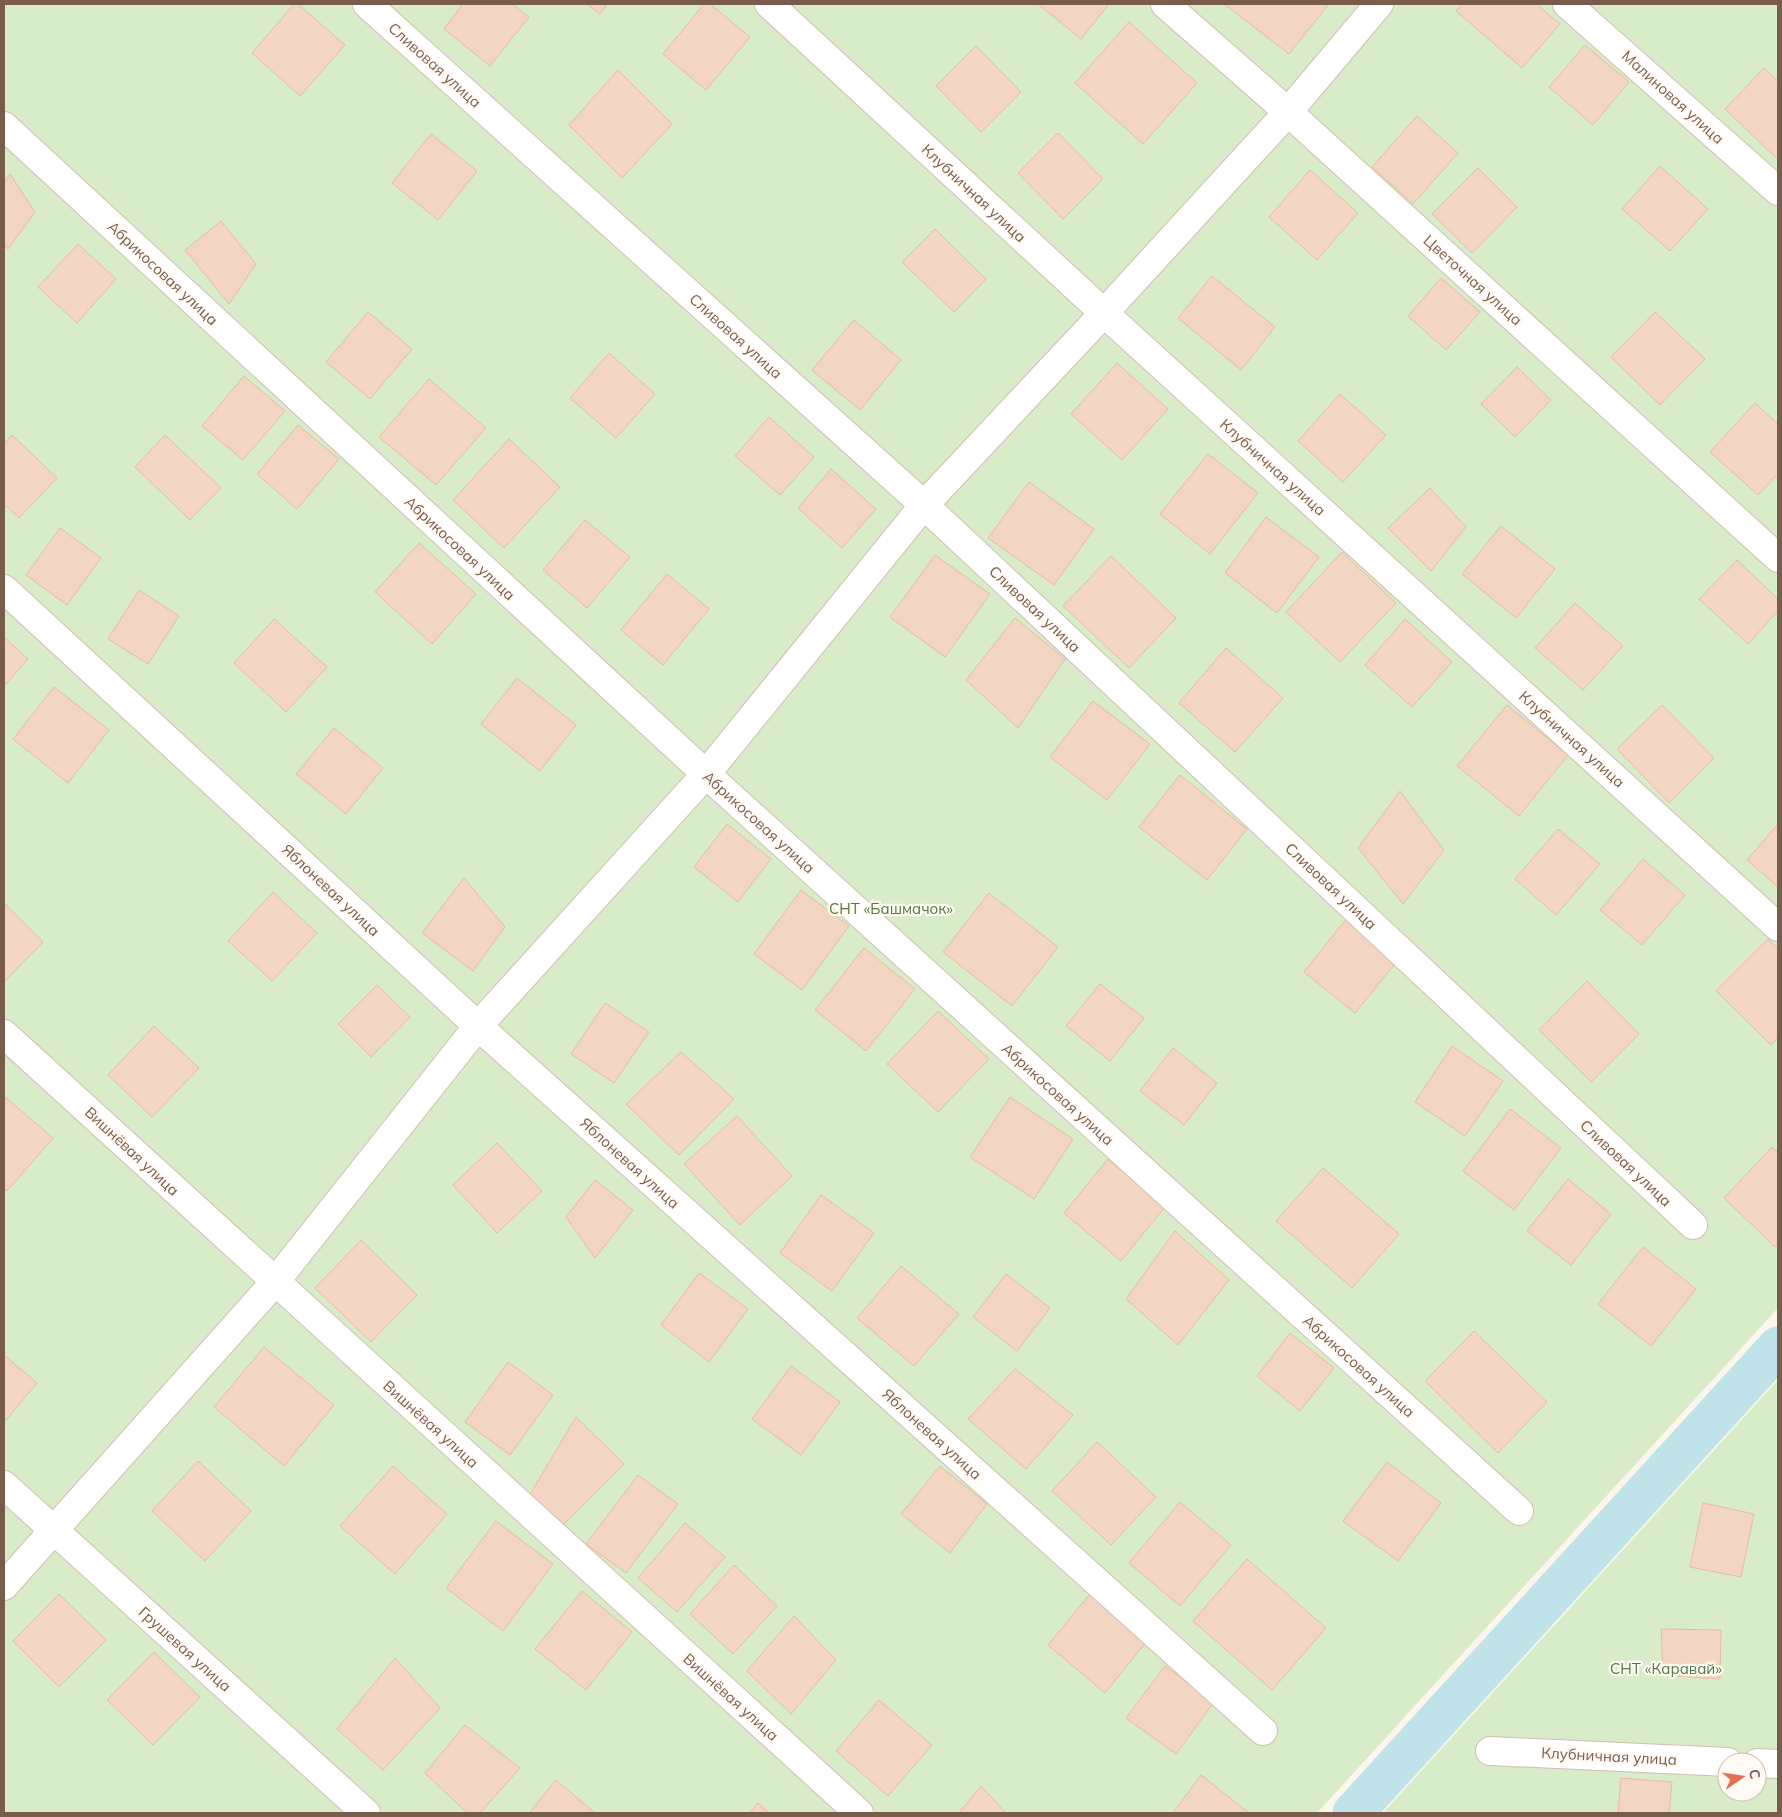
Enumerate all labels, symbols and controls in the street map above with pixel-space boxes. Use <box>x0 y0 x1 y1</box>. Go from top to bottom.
street label: Сливовая улица <box>385 18 485 112</box>
street label: Малиновая улица <box>1618 46 1728 148</box>
street label: Клубничная улица <box>918 140 1030 246</box>
street label: Абрикосовая улица <box>104 217 222 329</box>
street label: Цветочная улица <box>1420 231 1526 329</box>
street label: Сливовая улица <box>686 289 786 383</box>
street label: Клубничная улица <box>1216 414 1330 520</box>
street label: Абрикосовая улица <box>401 492 519 604</box>
street label: Сливовая улица <box>985 562 1085 656</box>
street label: Клубничная улица <box>1515 686 1629 792</box>
street label: Абрикосовая улица <box>699 767 819 877</box>
street label: Сливовая улица <box>1281 839 1381 933</box>
street label: Яблоневая улица <box>278 840 384 940</box>
park label: СНТ «Башмачок» <box>829 899 953 918</box>
street label: Абрикосовая улица <box>998 1039 1118 1149</box>
street label: Вишнёвая улица <box>81 1102 183 1200</box>
street label: Яблоневая улица <box>576 1113 684 1213</box>
street label: Сливовая улица <box>1576 1116 1676 1210</box>
street label: Абрикосовая улица <box>1299 1311 1419 1421</box>
street label: Вишнёвая улица <box>379 1376 483 1472</box>
street label: Яблоневая улица <box>878 1384 986 1484</box>
street label: Грушевая улица <box>135 1602 235 1696</box>
street label: Вишнёвая улица <box>679 1649 783 1745</box>
park label: СНТ «Каравай» <box>1610 1659 1722 1678</box>
street label: Клубничная улица <box>1541 1743 1677 1769</box>
north arrow <box>1717 1752 1767 1802</box>
text: С <box>1745 1767 1765 1781</box>

